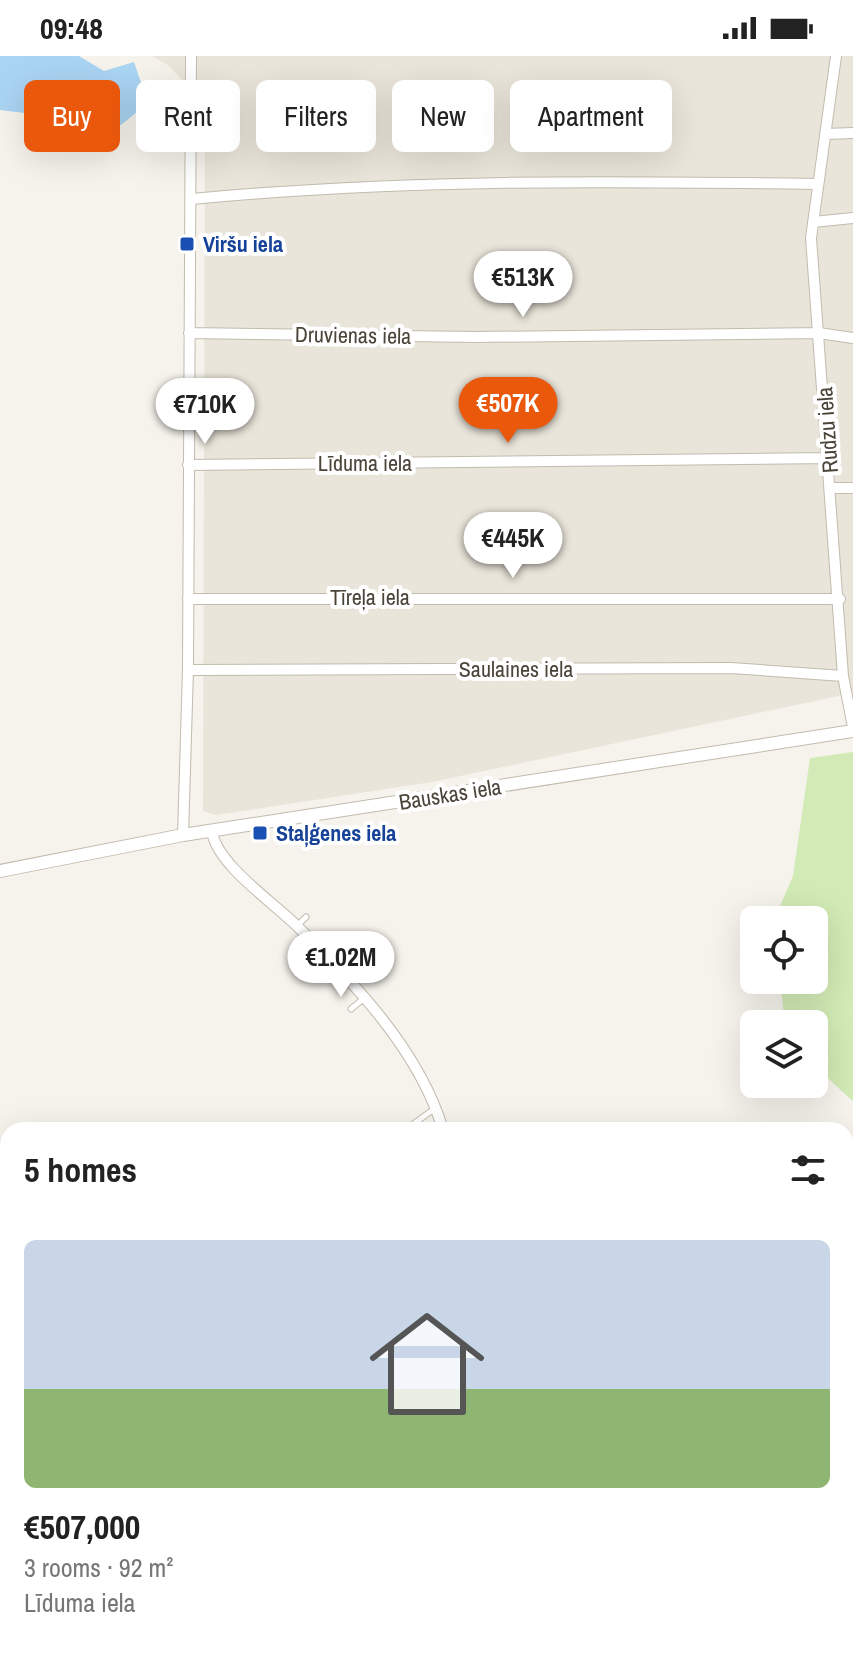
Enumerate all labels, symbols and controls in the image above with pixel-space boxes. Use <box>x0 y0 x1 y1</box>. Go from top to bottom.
text: 09:48 <box>40 8 103 48</box>
chip: Buy <box>24 80 120 152</box>
chip: Rent <box>136 80 240 152</box>
chip: Filters <box>256 80 376 152</box>
chip: New <box>392 80 494 152</box>
chip: Apartment <box>510 80 672 152</box>
place label: Viršu iela <box>203 229 283 259</box>
marker: Viršu iela <box>178 235 196 253</box>
pin: €513K <box>467 251 579 319</box>
text: €513K <box>492 259 554 294</box>
street label: Druvienas iela <box>295 319 411 351</box>
pin: €507K <box>452 377 564 445</box>
pin: €710K <box>149 378 261 446</box>
text: €507K <box>477 385 539 420</box>
text: €710K <box>174 386 236 421</box>
street label: Rudzu iela <box>809 386 845 474</box>
street label: Līduma iela <box>318 448 412 478</box>
pin: €445K <box>457 512 569 580</box>
text: €445K <box>482 520 544 555</box>
street label: Tīreļa iela <box>330 582 410 612</box>
street label: Saulaines iela <box>459 654 573 684</box>
street label: Bauskas iela <box>397 771 503 817</box>
place label: Staļģenes iela <box>276 818 396 848</box>
marker: Staļģenes iela <box>251 824 269 842</box>
map controls <box>740 906 828 1098</box>
button: locate <box>740 906 828 994</box>
pin: €1.02M <box>276 931 406 999</box>
text: €1.02M <box>305 939 377 974</box>
button: layers <box>740 1010 828 1098</box>
text: 5 homes <box>24 1147 137 1193</box>
icon: filters <box>786 1148 830 1192</box>
icon: home <box>355 1292 499 1436</box>
text: €507,000 <box>24 1504 140 1550</box>
text: 3 rooms · 92 m² <box>24 1550 173 1585</box>
text: Līduma iela <box>24 1585 135 1620</box>

